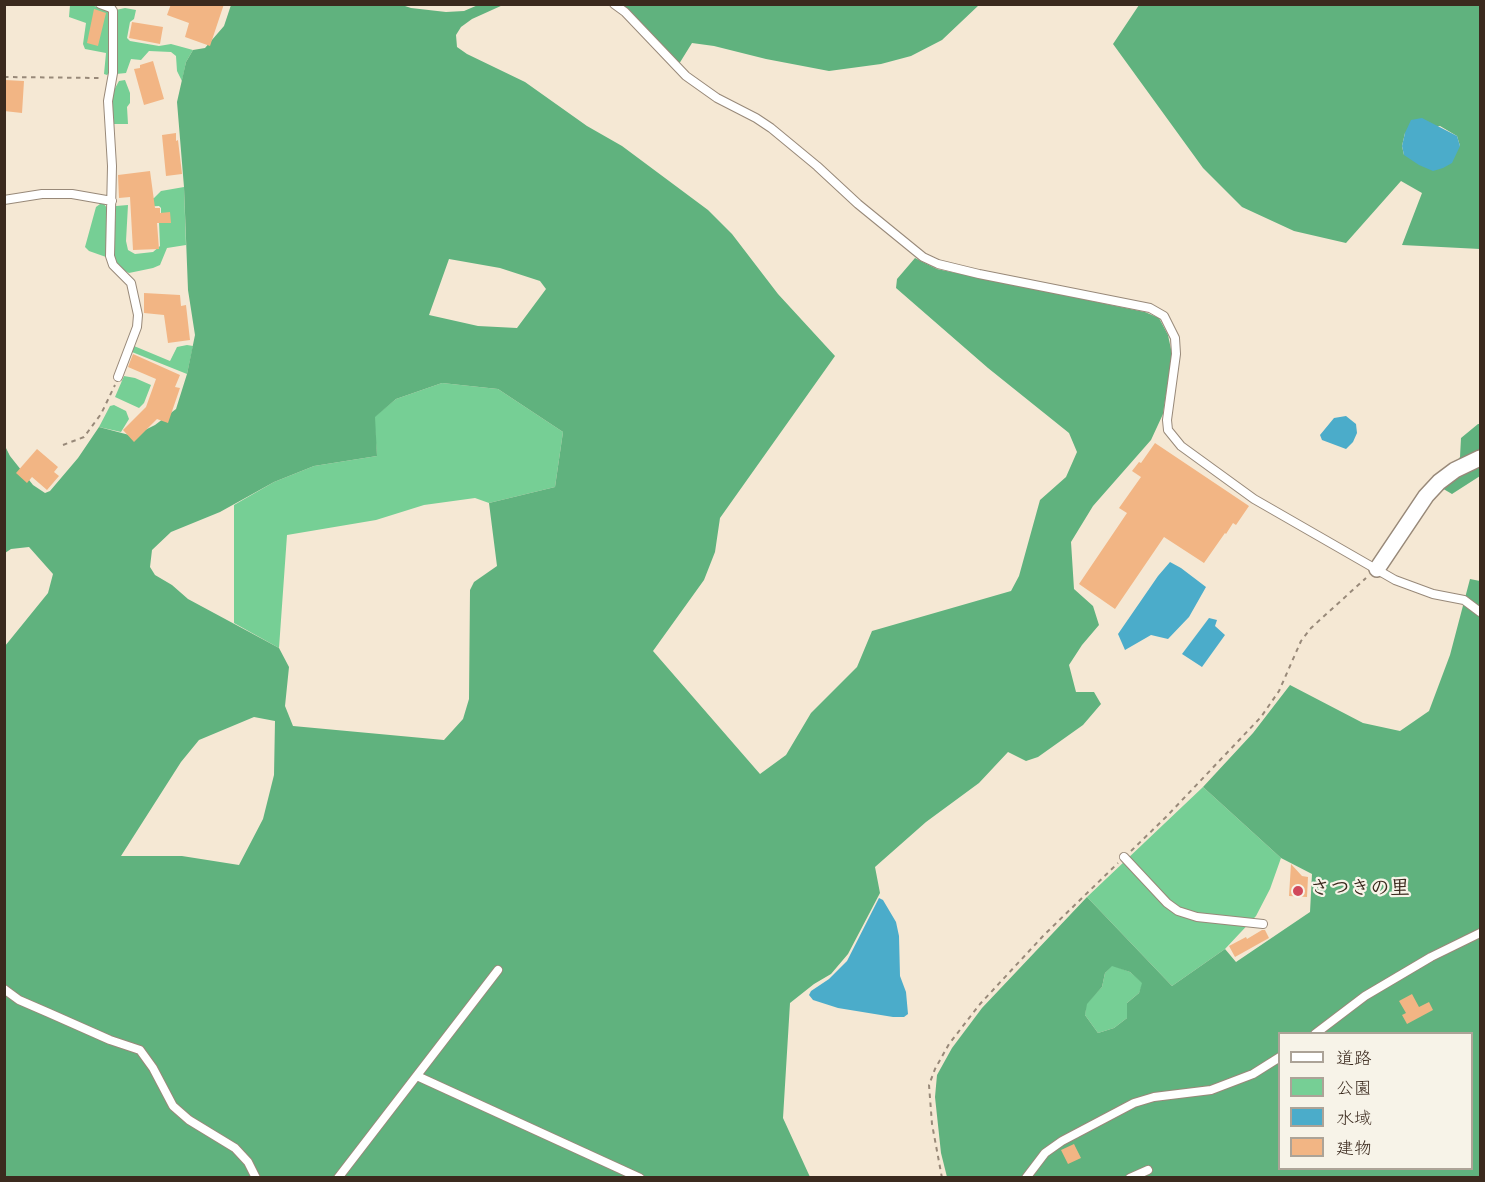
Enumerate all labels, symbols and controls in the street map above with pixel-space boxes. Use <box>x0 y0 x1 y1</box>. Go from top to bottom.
place label: さつきの里 <box>1310 879 1410 903</box>
marker: さつきの里 <box>1291 884 1305 898</box>
legend <box>1278 1032 1473 1170</box>
text: 道路 <box>1336 1050 1372 1071</box>
text: 公園 <box>1336 1080 1372 1101</box>
text: 水域 <box>1336 1110 1372 1131</box>
text: 建物 <box>1336 1140 1372 1161</box>

